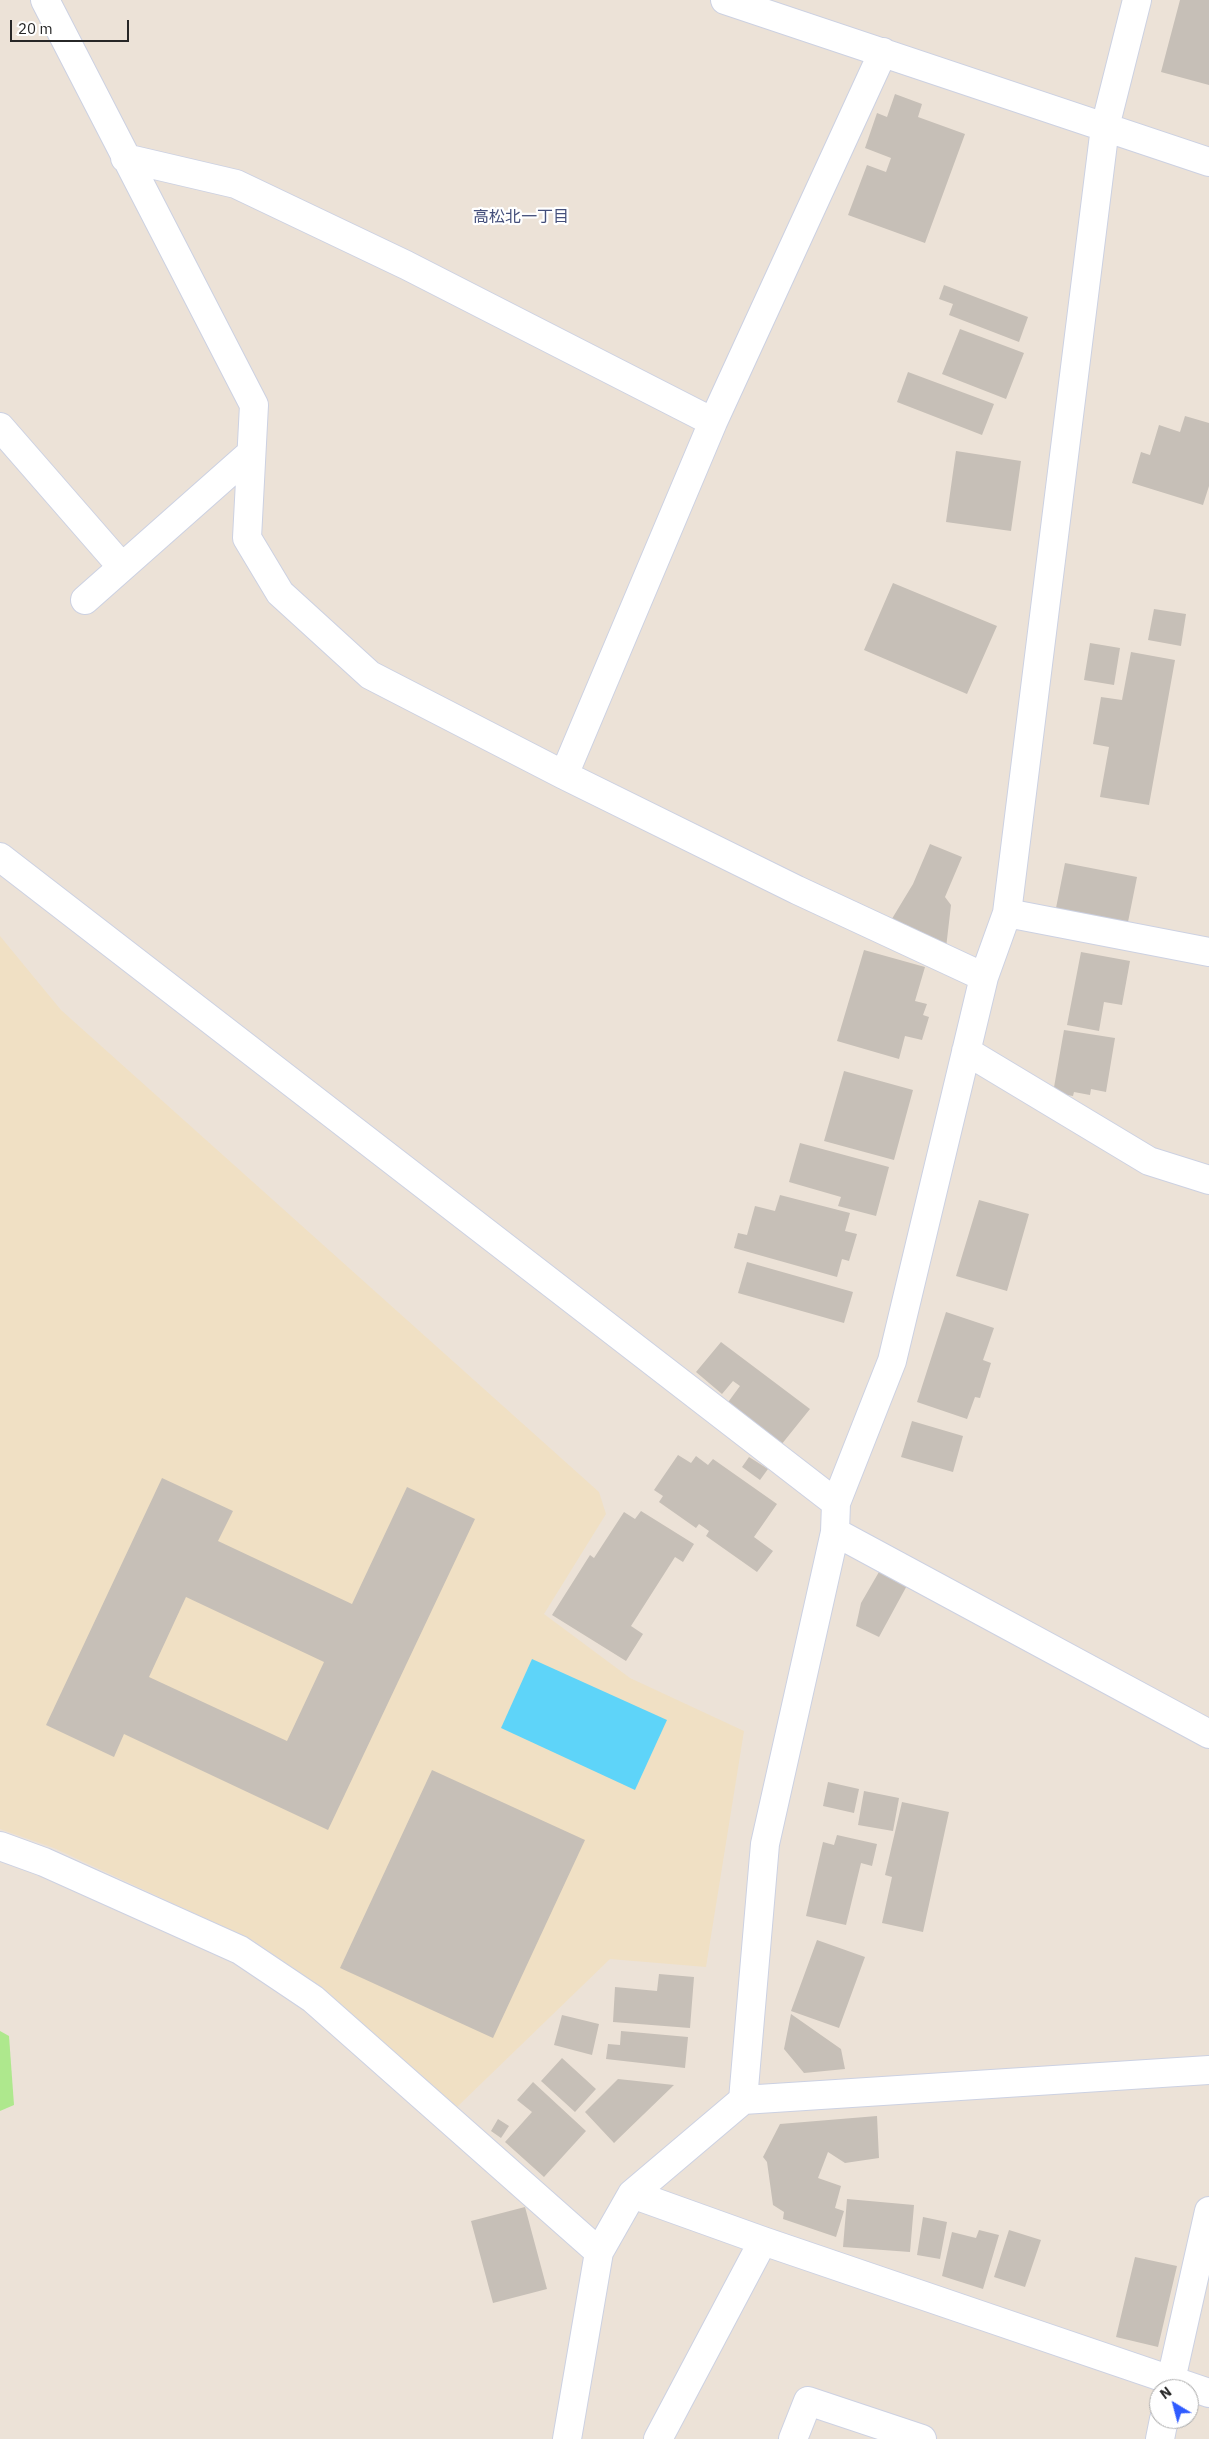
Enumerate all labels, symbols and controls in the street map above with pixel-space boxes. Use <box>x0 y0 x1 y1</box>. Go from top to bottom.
scale bar <box>12 10 131 42</box>
text: 20 m <box>18 19 53 38</box>
district label: 高松北一丁目 <box>473 207 569 227</box>
north arrow <box>1149 2379 1199 2429</box>
text: N <box>1156 2383 1175 2403</box>

